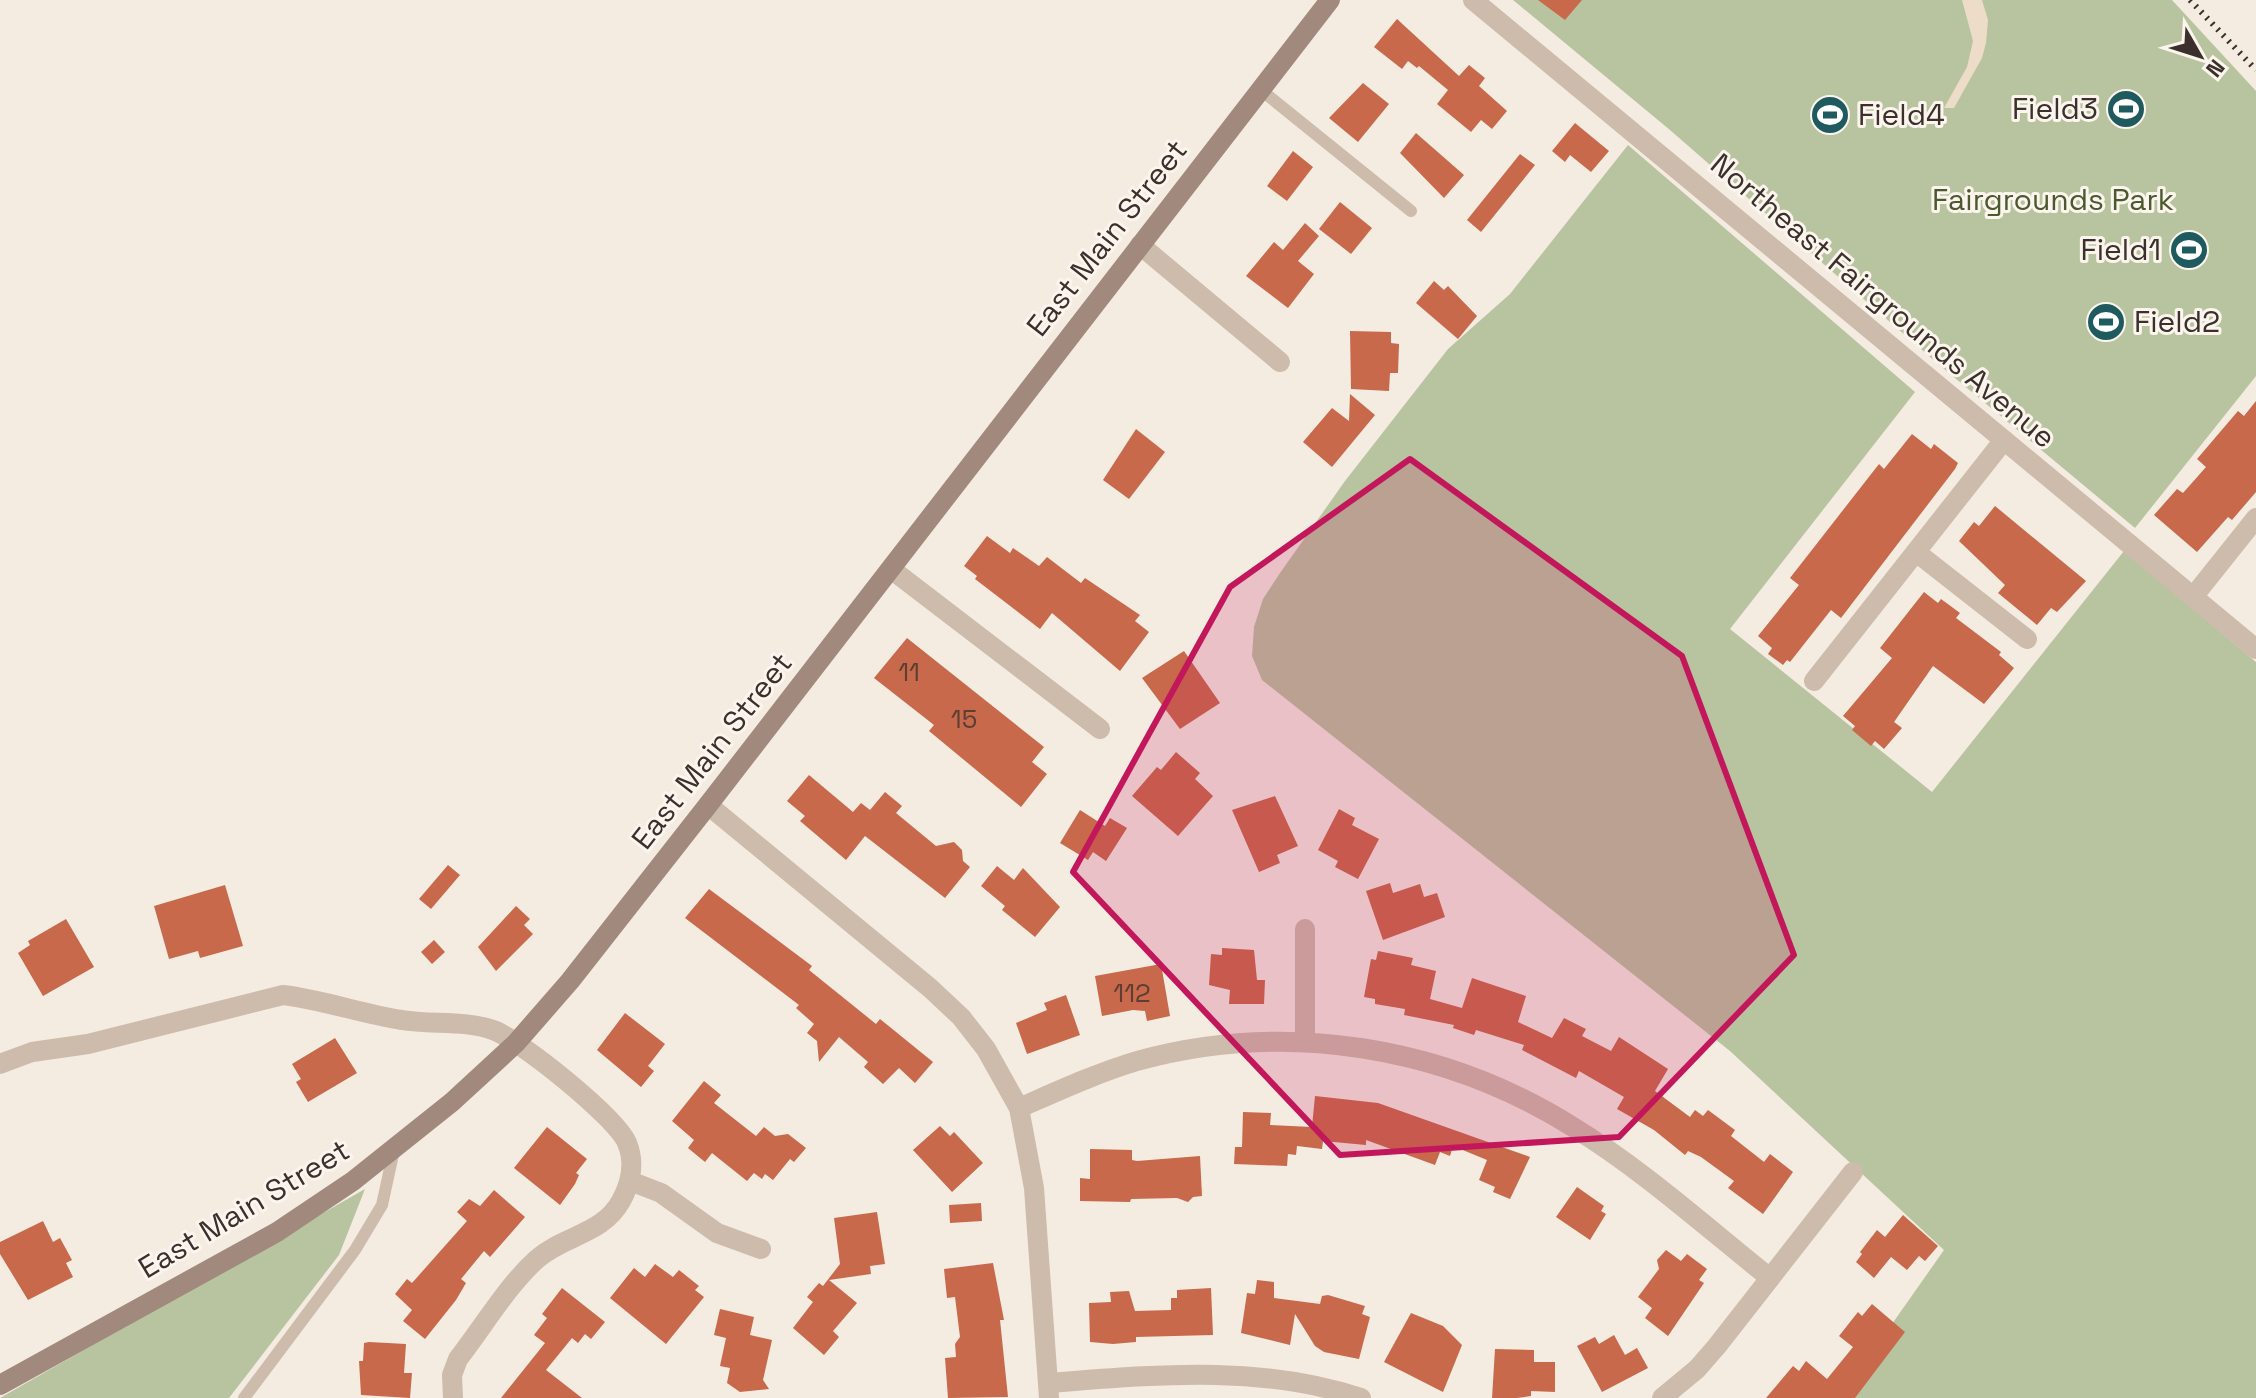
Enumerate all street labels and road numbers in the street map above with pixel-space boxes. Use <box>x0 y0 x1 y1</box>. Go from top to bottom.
street label: East Main Street <box>1018 131 1196 344</box>
street label: Northeast Fairgrounds Avenue <box>1703 145 2064 457</box>
street label: East Main Street <box>623 644 801 857</box>
street label: East Main Street <box>131 1130 356 1287</box>

